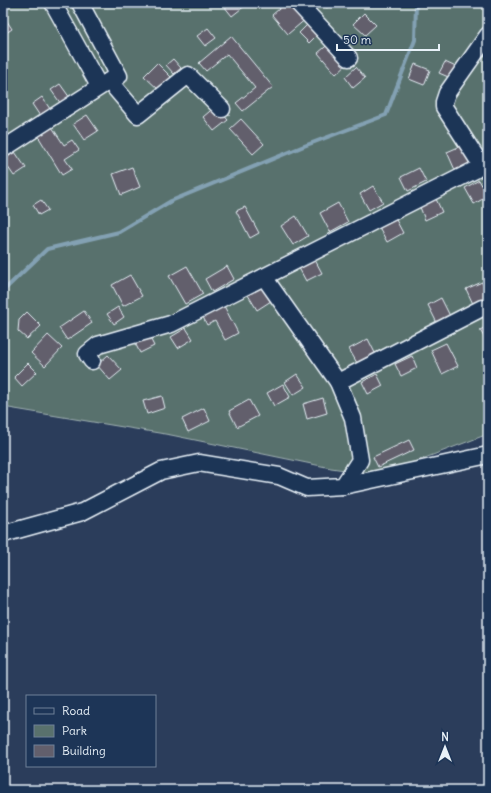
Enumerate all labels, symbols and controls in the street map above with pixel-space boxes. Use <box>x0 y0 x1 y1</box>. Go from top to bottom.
scale bar <box>337 26 439 52</box>
text: 50 m <box>343 32 372 47</box>
legend <box>26 695 156 767</box>
text: Road <box>62 703 90 718</box>
text: Park <box>62 723 87 738</box>
north arrow <box>425 727 465 767</box>
text: N <box>441 730 449 744</box>
text: Building <box>62 743 106 758</box>

